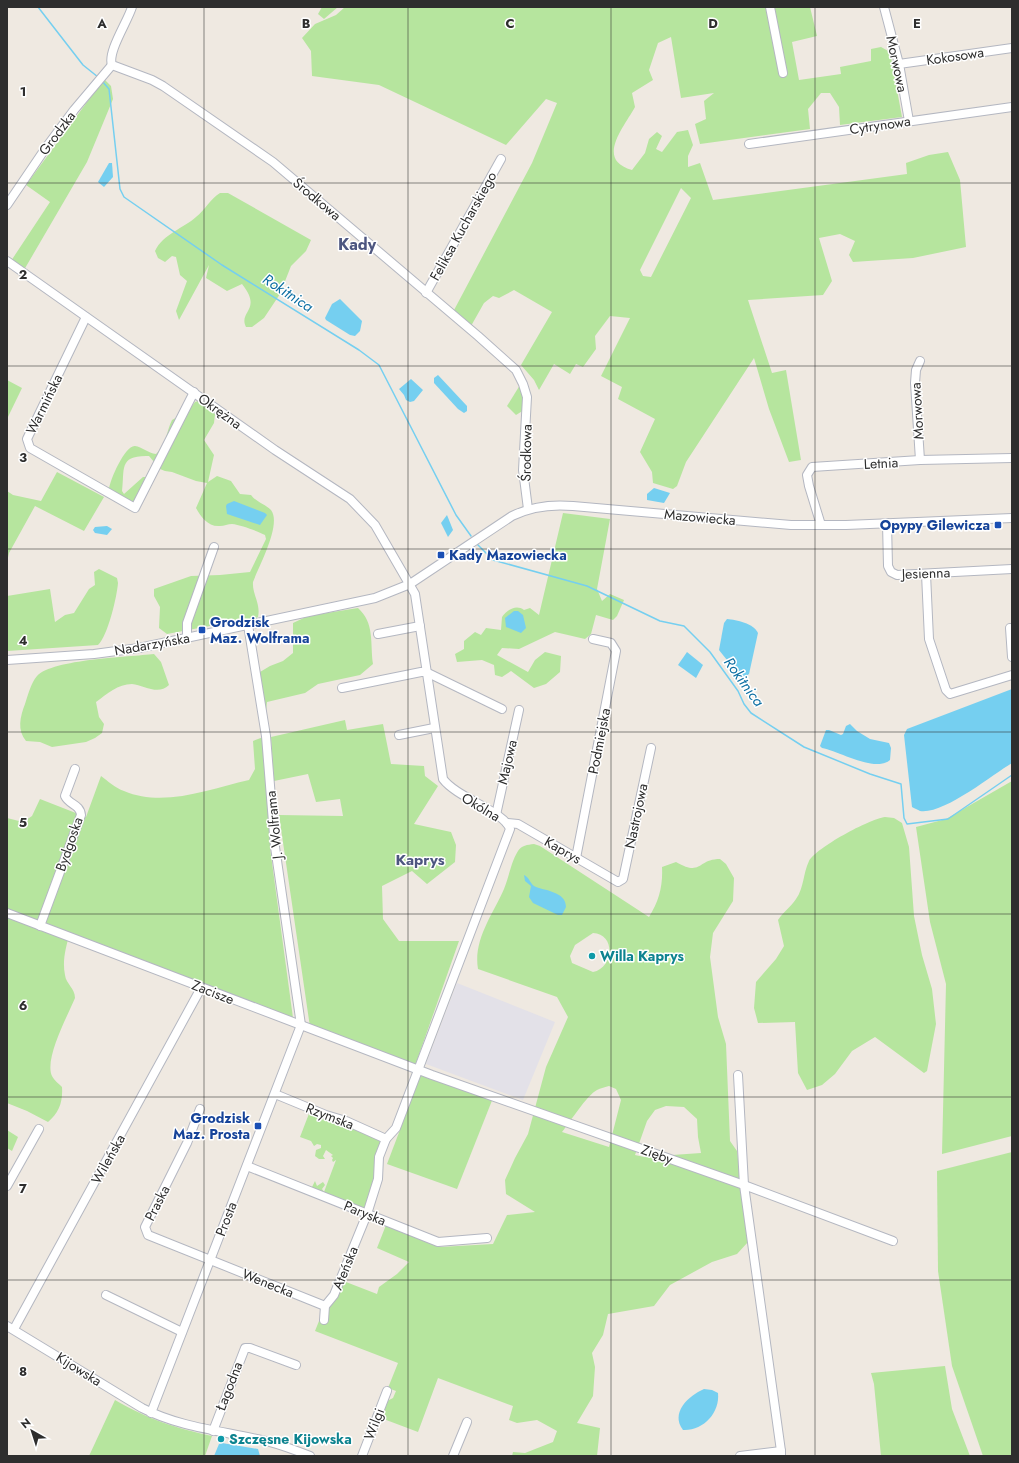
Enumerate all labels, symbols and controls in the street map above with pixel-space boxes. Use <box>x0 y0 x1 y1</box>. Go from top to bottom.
text: A <box>96 14 107 33</box>
text: B <box>302 14 311 33</box>
text: C <box>505 14 515 33</box>
text: D <box>708 14 718 33</box>
text: E <box>913 14 921 33</box>
street label: Morwowa <box>881 34 913 94</box>
street label: Kokosowa <box>925 42 985 70</box>
text: 1 <box>20 82 26 101</box>
street label: Grodzka <box>34 107 80 159</box>
street label: Cytrynowa <box>848 111 912 139</box>
street label: Feliksa Kucharskiego <box>425 167 502 284</box>
street label: Środkowa <box>289 173 345 225</box>
district label: Kady <box>338 233 377 256</box>
text: 2 <box>19 265 27 284</box>
water label: Rokitnica <box>258 268 318 318</box>
street label: Warmińska <box>21 371 67 437</box>
street label: Morwowa <box>906 382 928 440</box>
street label: Okrężna <box>194 388 246 434</box>
street label: Środkowa <box>515 424 537 482</box>
text: 3 <box>19 448 27 467</box>
street label: Letnia <box>863 452 899 474</box>
street label: Mazowiecka <box>663 504 737 530</box>
place label: Opypy Gilewicza <box>880 515 990 535</box>
marker: Opypy Gilewicza <box>993 520 1003 530</box>
place label: Kady Mazowiecka <box>449 545 567 565</box>
marker: Kady Mazowiecka <box>436 550 446 560</box>
street label: Jesienna <box>899 562 951 584</box>
place label: Grodzisk Maz. Wolframa <box>210 612 309 648</box>
marker: Grodzisk Maz. Wolframa <box>197 625 207 635</box>
street label: Nadarzyńska <box>113 628 191 660</box>
text: 4 <box>18 631 28 650</box>
water label: Rokitnica <box>719 653 770 712</box>
street label: Podmiejska <box>583 706 615 776</box>
street label: Majowa <box>492 738 522 786</box>
street label: Nastrojowa <box>619 782 653 850</box>
street label: Okólna <box>458 788 504 826</box>
street label: J. Wolframa <box>260 790 288 862</box>
text: 5 <box>19 813 27 832</box>
street label: Bydgoska <box>50 814 88 874</box>
street label: Kaprys <box>541 831 585 869</box>
district label: Kaprys <box>395 849 445 871</box>
place label: Willa Kaprys <box>600 946 685 966</box>
marker: Willa Kaprys <box>587 951 597 961</box>
street label: Zacisze <box>189 975 237 1009</box>
text: 6 <box>19 996 28 1015</box>
street label: Rzymska <box>303 1098 357 1134</box>
place label: Grodzisk Maz. Prosta <box>173 1108 250 1144</box>
marker: Grodzisk Maz. Prosta <box>253 1121 263 1131</box>
street label: Wileńska <box>86 1131 130 1187</box>
street label: Zięby <box>638 1139 676 1169</box>
text: 7 <box>19 1179 27 1198</box>
street label: Praska <box>140 1182 174 1224</box>
street label: Paryska <box>341 1196 389 1230</box>
street label: Prosta <box>210 1199 242 1239</box>
street label: Ateńska <box>327 1243 363 1293</box>
street label: Wenecka <box>239 1264 297 1302</box>
street label: Kijowska <box>52 1347 106 1391</box>
street label: Łagodna <box>210 1359 247 1414</box>
text: 8 <box>19 1362 27 1381</box>
street label: Wilgi <box>359 1405 389 1443</box>
north arrow <box>12 1411 52 1451</box>
text: N <box>17 1414 34 1432</box>
place label: Szczęsne Kijowska <box>229 1429 352 1449</box>
marker: Szczęsne Kijowska <box>216 1434 226 1444</box>

